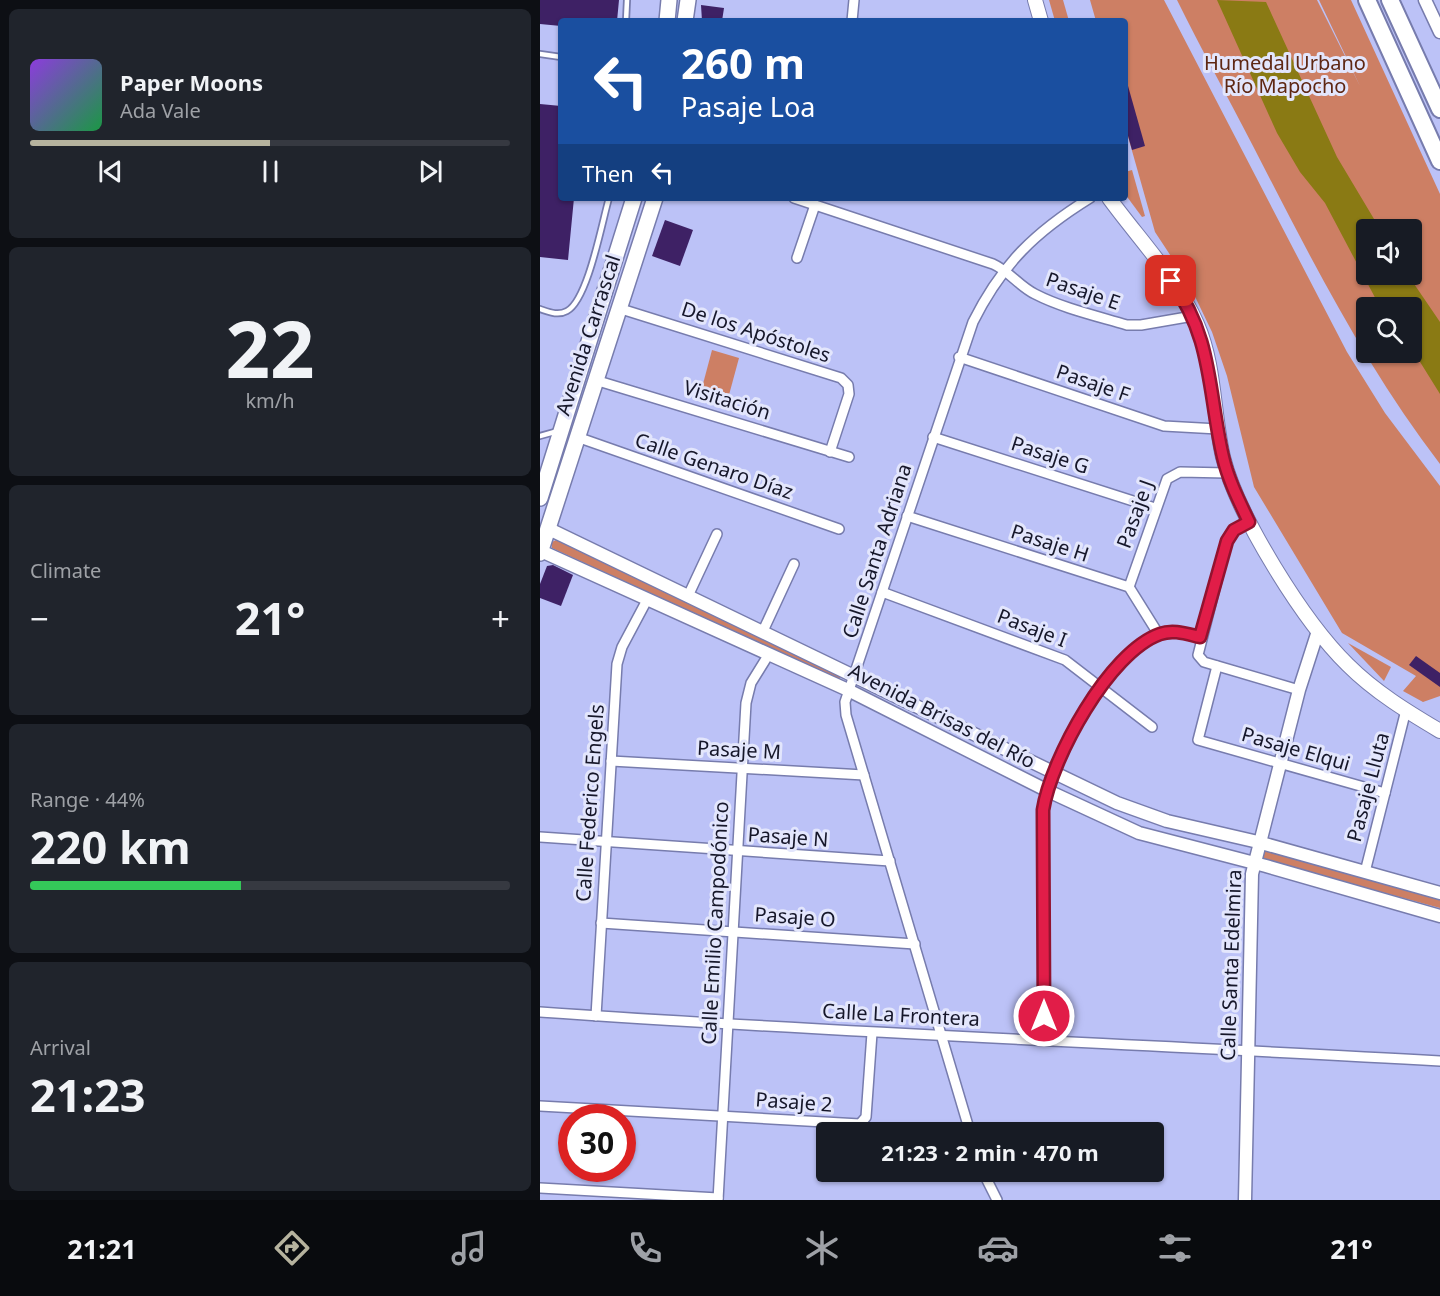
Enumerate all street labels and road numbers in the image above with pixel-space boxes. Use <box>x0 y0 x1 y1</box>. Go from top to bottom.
street label: Avenida Carrascal <box>549 251 626 419</box>
street label: Pasaje E <box>1042 265 1124 316</box>
street label: De los Apóstoles <box>678 295 834 368</box>
street label: Pasaje F <box>1053 357 1134 408</box>
street label: Visitación <box>680 374 774 426</box>
street label: Calle Genaro Díaz <box>631 426 797 505</box>
street label: Pasaje G <box>1008 429 1093 480</box>
street label: Calle Santa Adriana <box>836 460 918 642</box>
street label: Pasaje J <box>1110 476 1159 552</box>
street label: Pasaje H <box>1008 517 1093 568</box>
street label: Pasaje I <box>993 602 1071 653</box>
street label: Avenida Brisas del Río <box>844 657 1040 774</box>
street label: Calle Federico Engels <box>569 703 610 903</box>
street label: Pasaje Elqui <box>1239 720 1354 777</box>
street label: Pasaje Lluta <box>1340 729 1395 845</box>
street label: Pasaje M <box>696 734 782 765</box>
street label: Calle Emilio Campodónico <box>695 801 734 1045</box>
street label: Pasaje N <box>747 820 829 853</box>
street label: Calle Santa Edelmira <box>1214 869 1247 1061</box>
street label: Pasaje O <box>753 900 837 933</box>
street label: Calle La Frontera <box>822 997 981 1032</box>
street label: Pasaje 2 <box>755 1085 833 1118</box>

